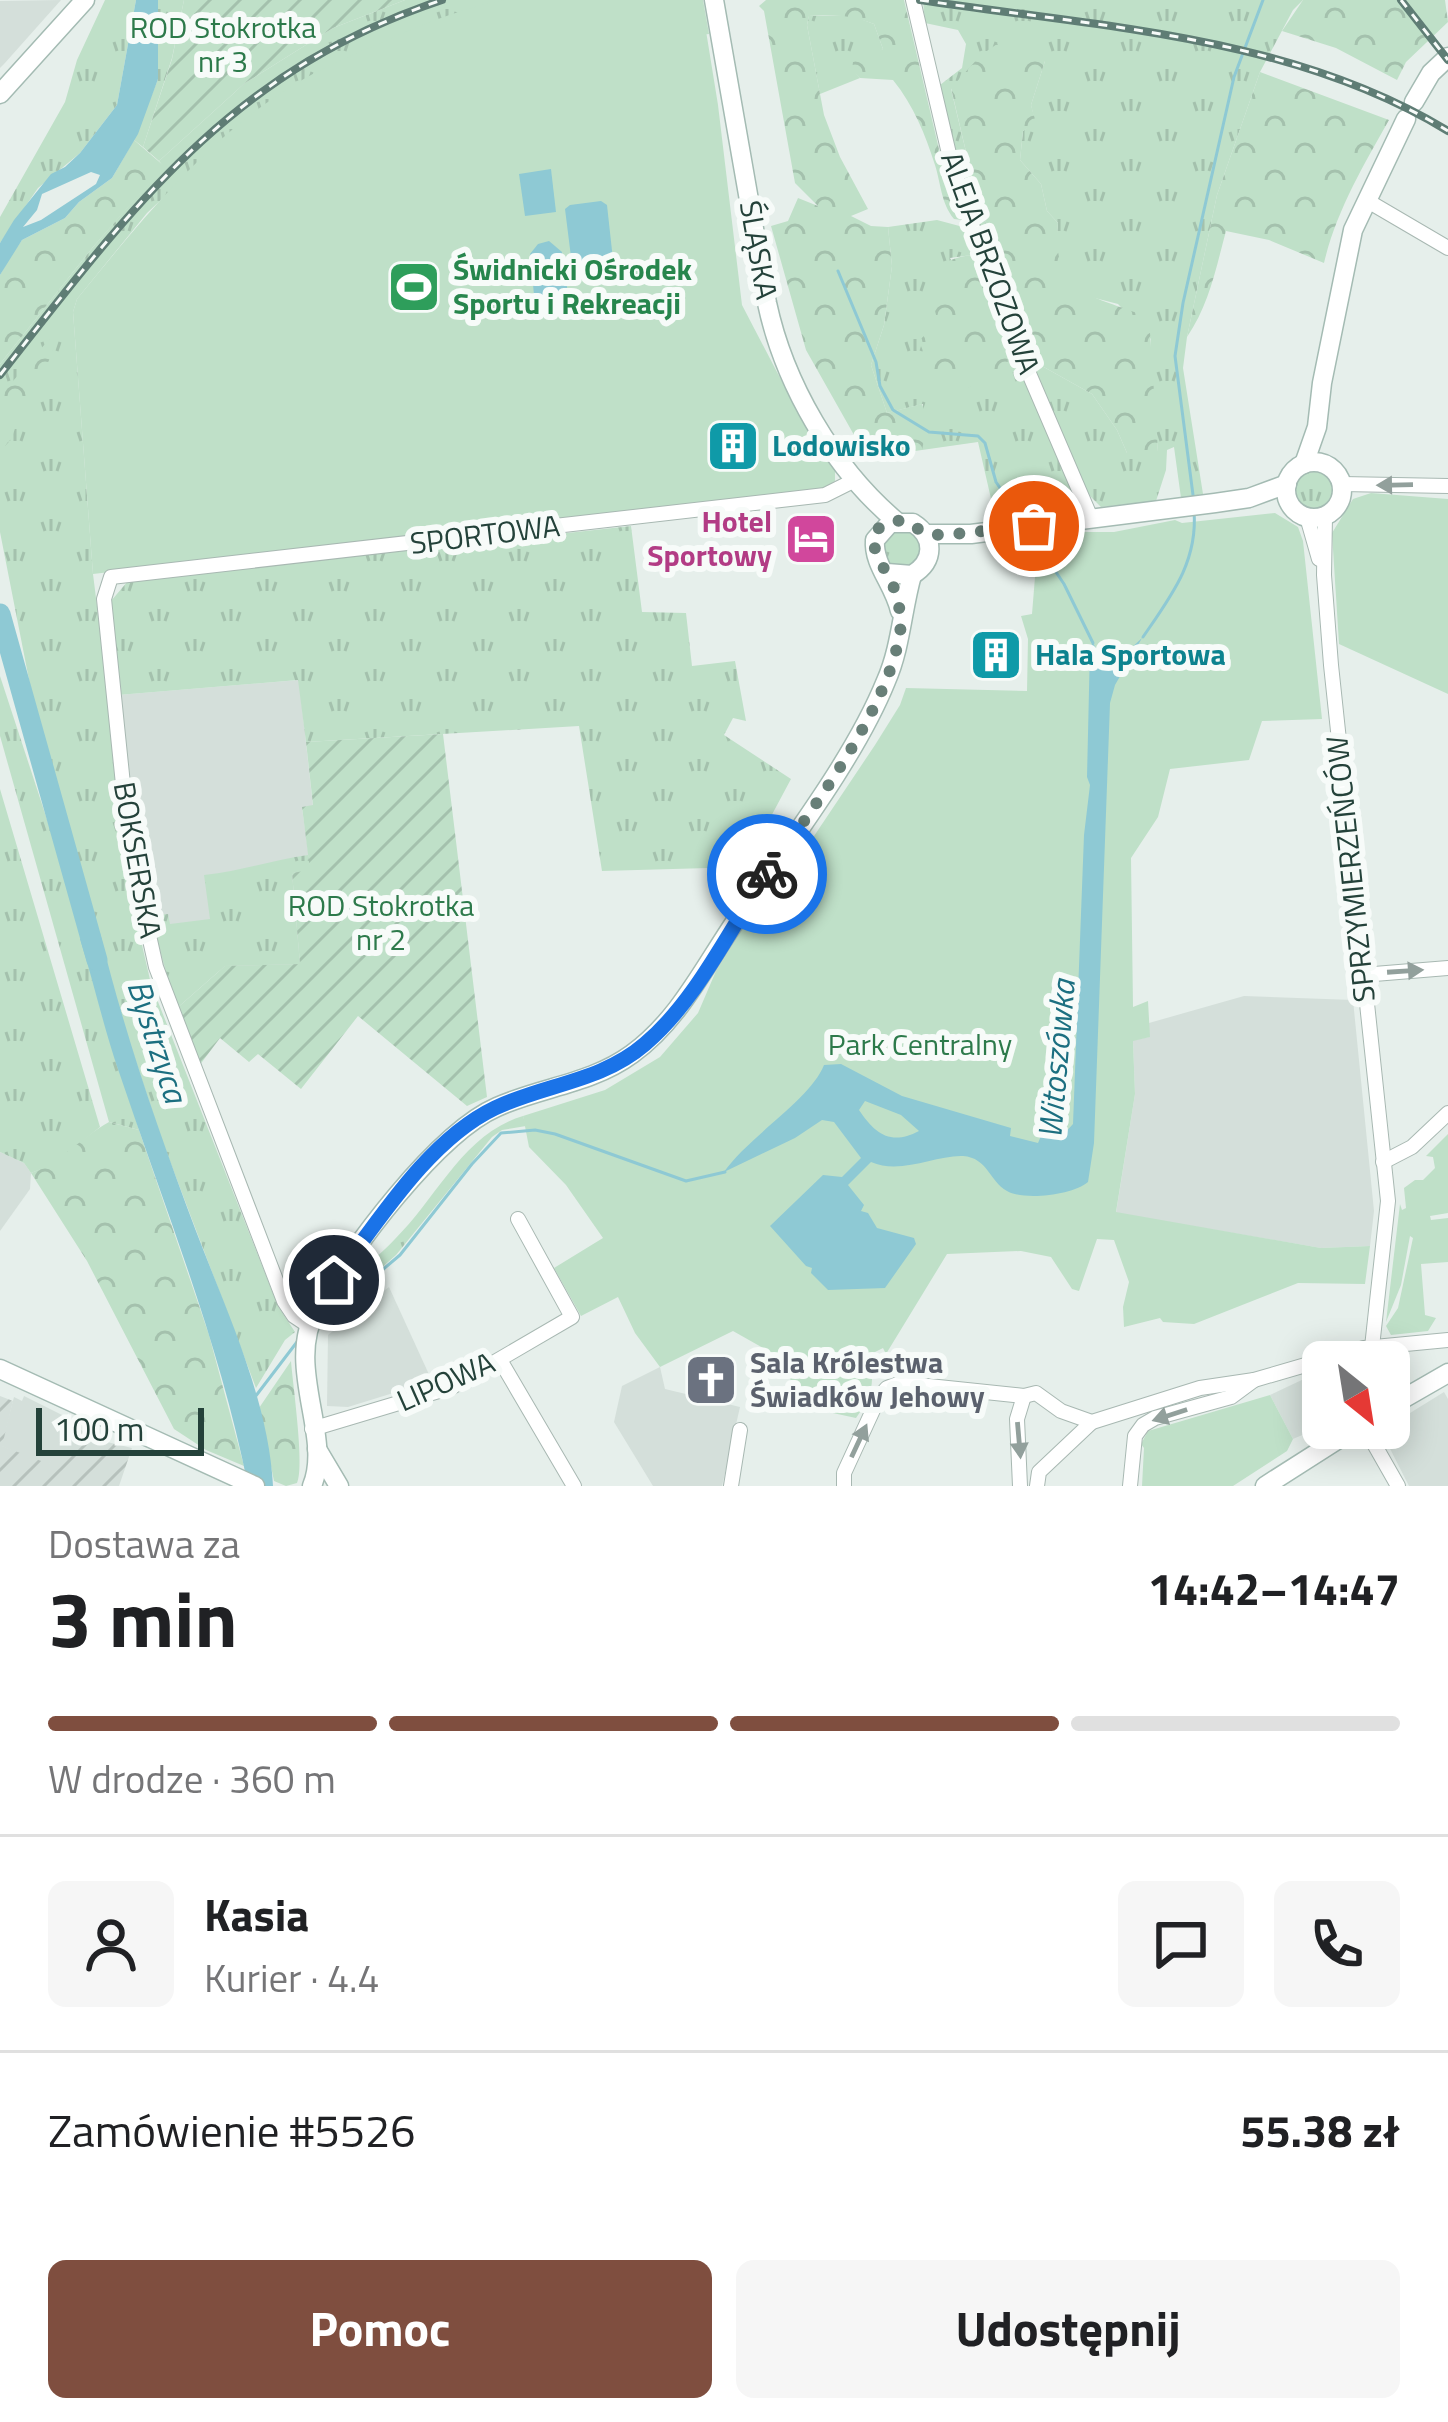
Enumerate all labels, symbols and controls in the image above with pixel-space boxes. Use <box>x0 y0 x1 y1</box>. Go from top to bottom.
park label: ROD Stokrotka nr 3 <box>130 4 316 84</box>
street label: ALEJA BRZOZOWA <box>929 145 1053 381</box>
street label: ŚLĄSKA <box>728 197 790 303</box>
place label: Świdnicki Ośrodek Sportu i Rekreacji <box>453 246 693 326</box>
sports icon: Świdnicki Ośrodek Sportu i Rekreacji <box>386 259 442 315</box>
building icon: Lodowisko <box>705 418 761 474</box>
place label: Lodowisko <box>772 422 911 468</box>
pin <box>983 475 1085 577</box>
one-way arrow <box>1375 476 1413 495</box>
icon: bag <box>1001 493 1067 559</box>
place label: Hotel Sportowy <box>647 498 772 578</box>
street label: SPORTOWA <box>407 502 563 566</box>
hotel icon: Hotel Sportowy <box>783 511 839 567</box>
building icon: Hala Sportowa <box>968 627 1024 683</box>
place label: Hala Sportowa <box>1035 631 1226 677</box>
street label: SPRZYMIERZEŃCÓW <box>1313 734 1387 1005</box>
street label: BOKSERSKA <box>102 778 174 942</box>
courier <box>707 814 827 934</box>
icon: bike <box>734 841 800 907</box>
park label: ROD Stokrotka nr 2 <box>288 882 474 962</box>
one-way arrow <box>1387 961 1424 980</box>
water label: Bystrzyca <box>115 973 202 1111</box>
water label: Witoszówka <box>1024 975 1088 1141</box>
park label: Park Centralny <box>828 1021 1012 1067</box>
pin <box>283 1229 385 1331</box>
icon: home <box>301 1247 367 1313</box>
street label: LIPOWA <box>389 1339 502 1423</box>
place label: Sala Królestwa Świadków Jehowy <box>750 1339 985 1419</box>
north arrow <box>1302 1341 1410 1449</box>
map controls <box>1302 1341 1410 1449</box>
church icon: Sala Królestwa Świadków Jehowy <box>683 1352 739 1408</box>
scale bar <box>36 1402 204 1455</box>
text: 100 m <box>54 1404 144 1454</box>
one-way arrow <box>1151 1406 1188 1425</box>
one-way arrow <box>1010 1422 1029 1460</box>
one-way arrow <box>849 1423 869 1458</box>
text: Dostawa za <box>48 1514 240 1573</box>
text: 14:42–14:47 <box>1148 1554 1400 1622</box>
text: 3 min <box>48 1559 238 1677</box>
text: W drodze · 360 m <box>48 1749 336 1808</box>
text: Kasia <box>204 1880 309 1948</box>
button: person <box>48 1881 174 2007</box>
button: chat <box>1118 1881 1244 2007</box>
button: phone <box>1274 1881 1400 2007</box>
text: Kurier · 4.4 <box>204 1948 379 2007</box>
text: Zamówienie #5526 <box>48 2096 415 2164</box>
text: 55.38 zł <box>1240 2096 1400 2164</box>
button: Pomoc <box>48 2260 712 2398</box>
button: Udostępnij <box>736 2260 1400 2398</box>

